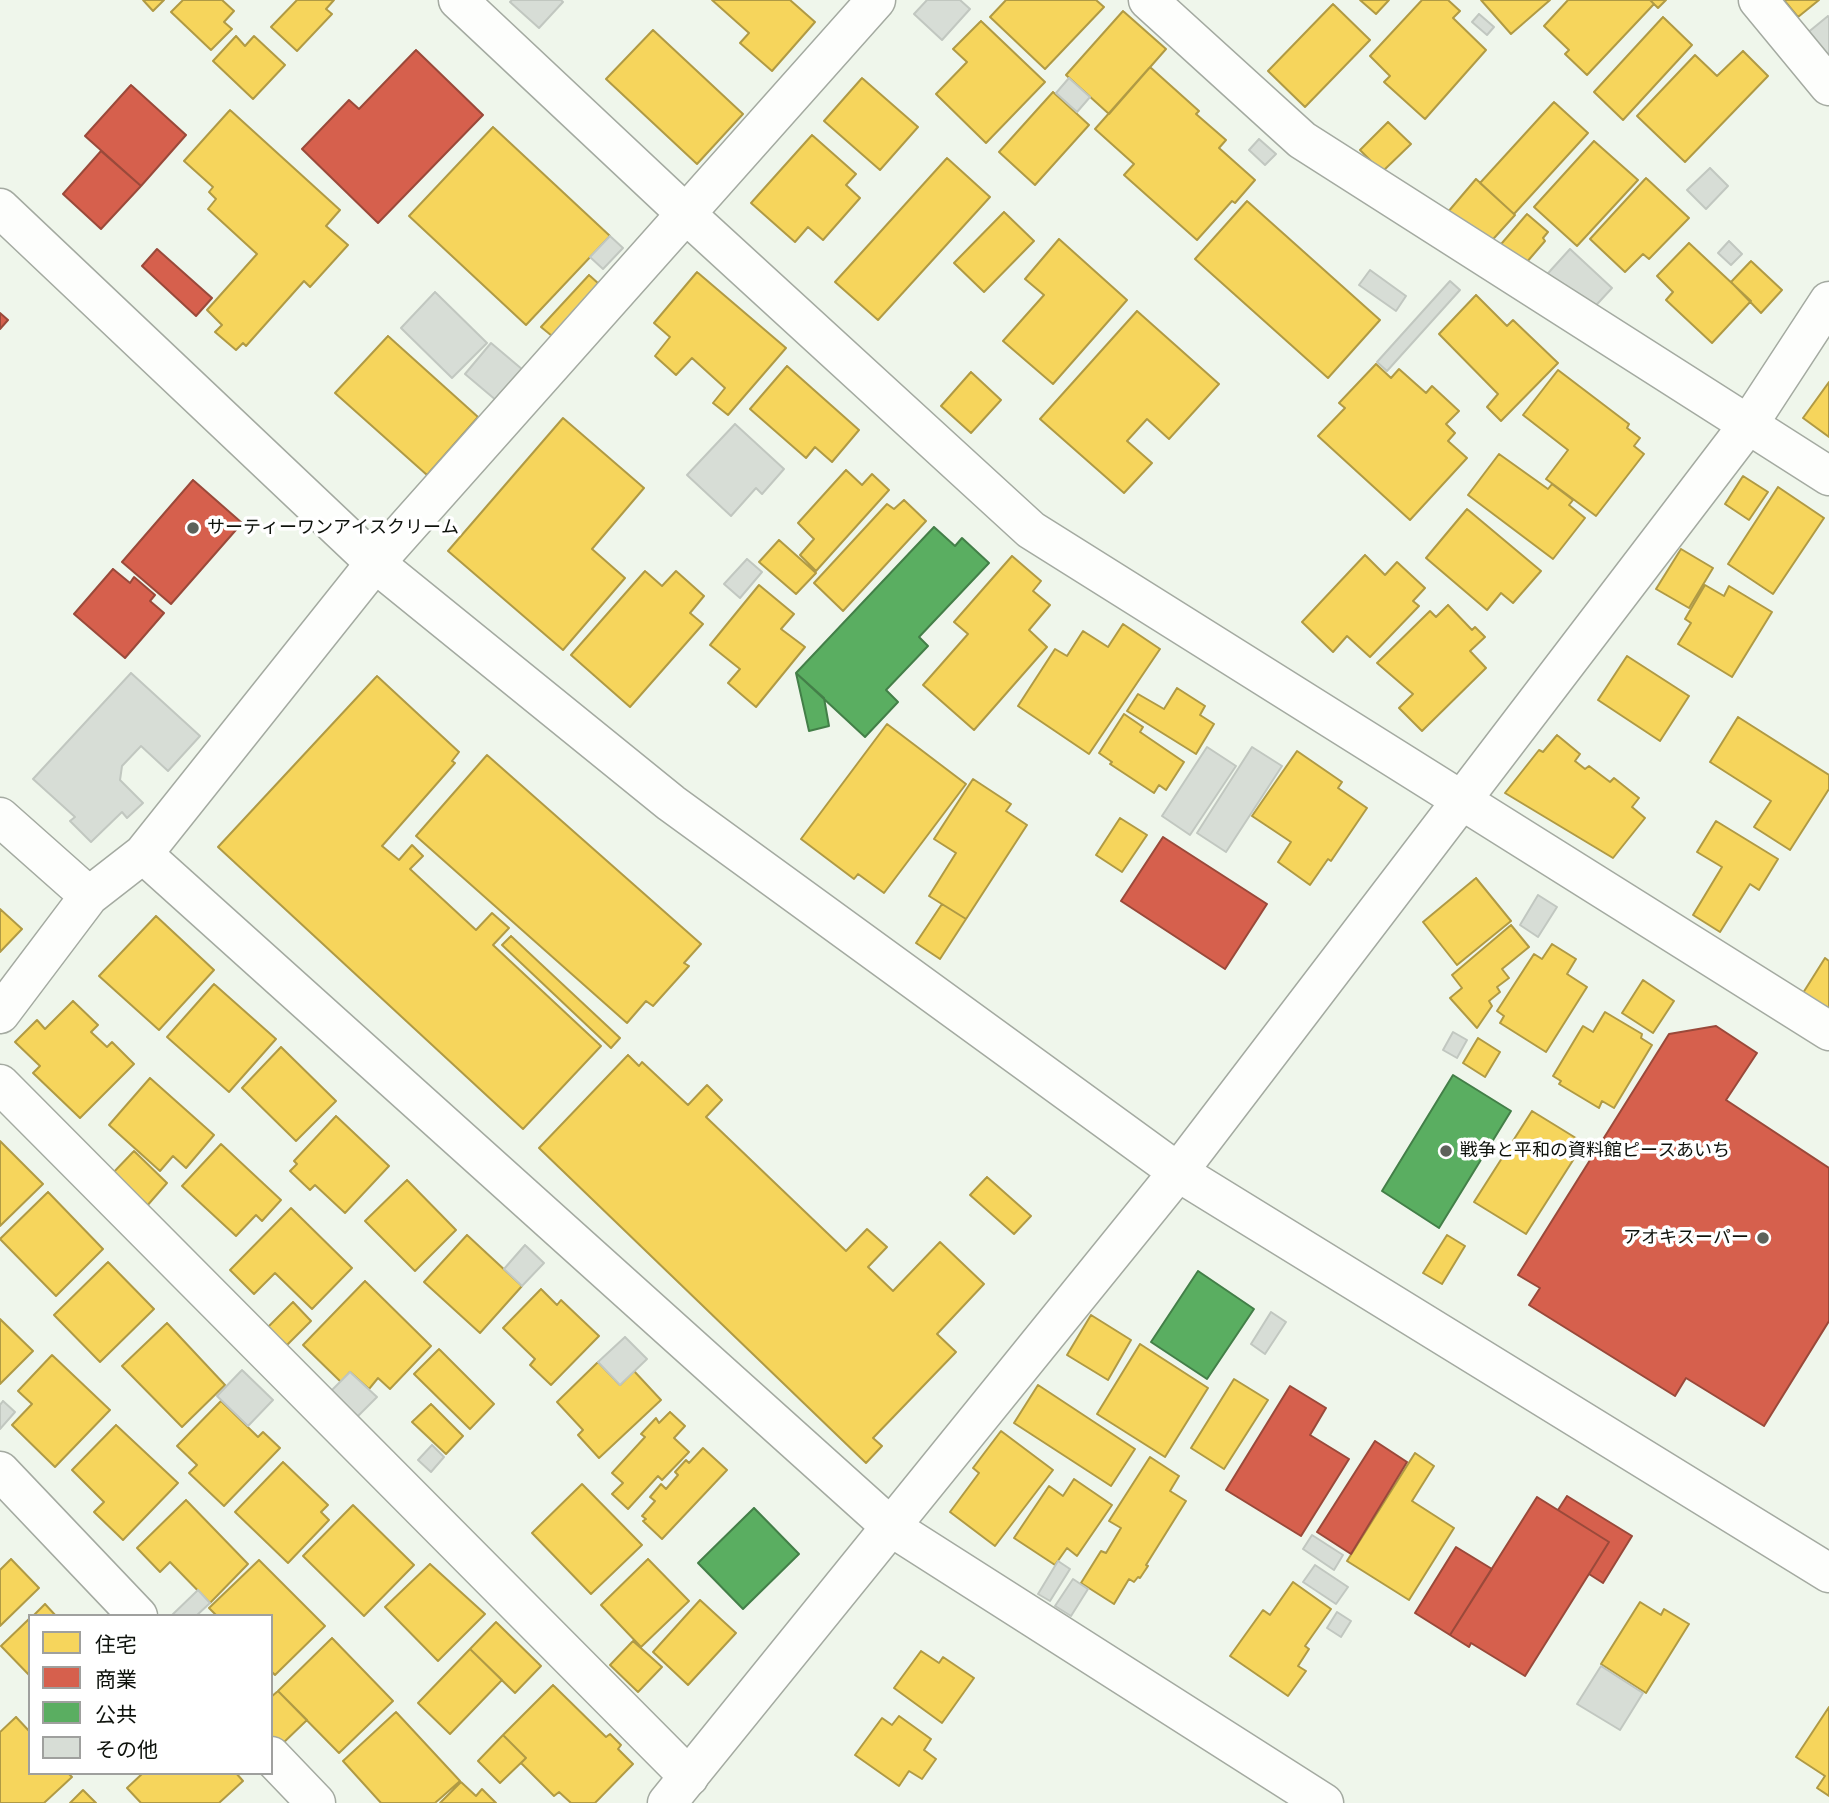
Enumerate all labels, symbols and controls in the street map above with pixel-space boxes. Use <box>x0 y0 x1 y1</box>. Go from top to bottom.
place label: サーティーワンアイスクリーム <box>207 517 459 539</box>
marker: サーティーワンアイスクリーム <box>185 520 201 536</box>
place label: 戦争と平和の資料館ピースあいち <box>1460 1140 1730 1162</box>
marker: 戦争と平和の資料館ピースあいち <box>1438 1143 1454 1159</box>
place label: アオキスーパー <box>1623 1227 1749 1249</box>
marker: アオキスーパー <box>1755 1230 1771 1246</box>
legend <box>28 1614 273 1775</box>
text: 住宅 <box>95 1633 137 1656</box>
text: 商業 <box>95 1668 137 1691</box>
text: 公共 <box>95 1703 137 1726</box>
text: その他 <box>95 1738 158 1761</box>

